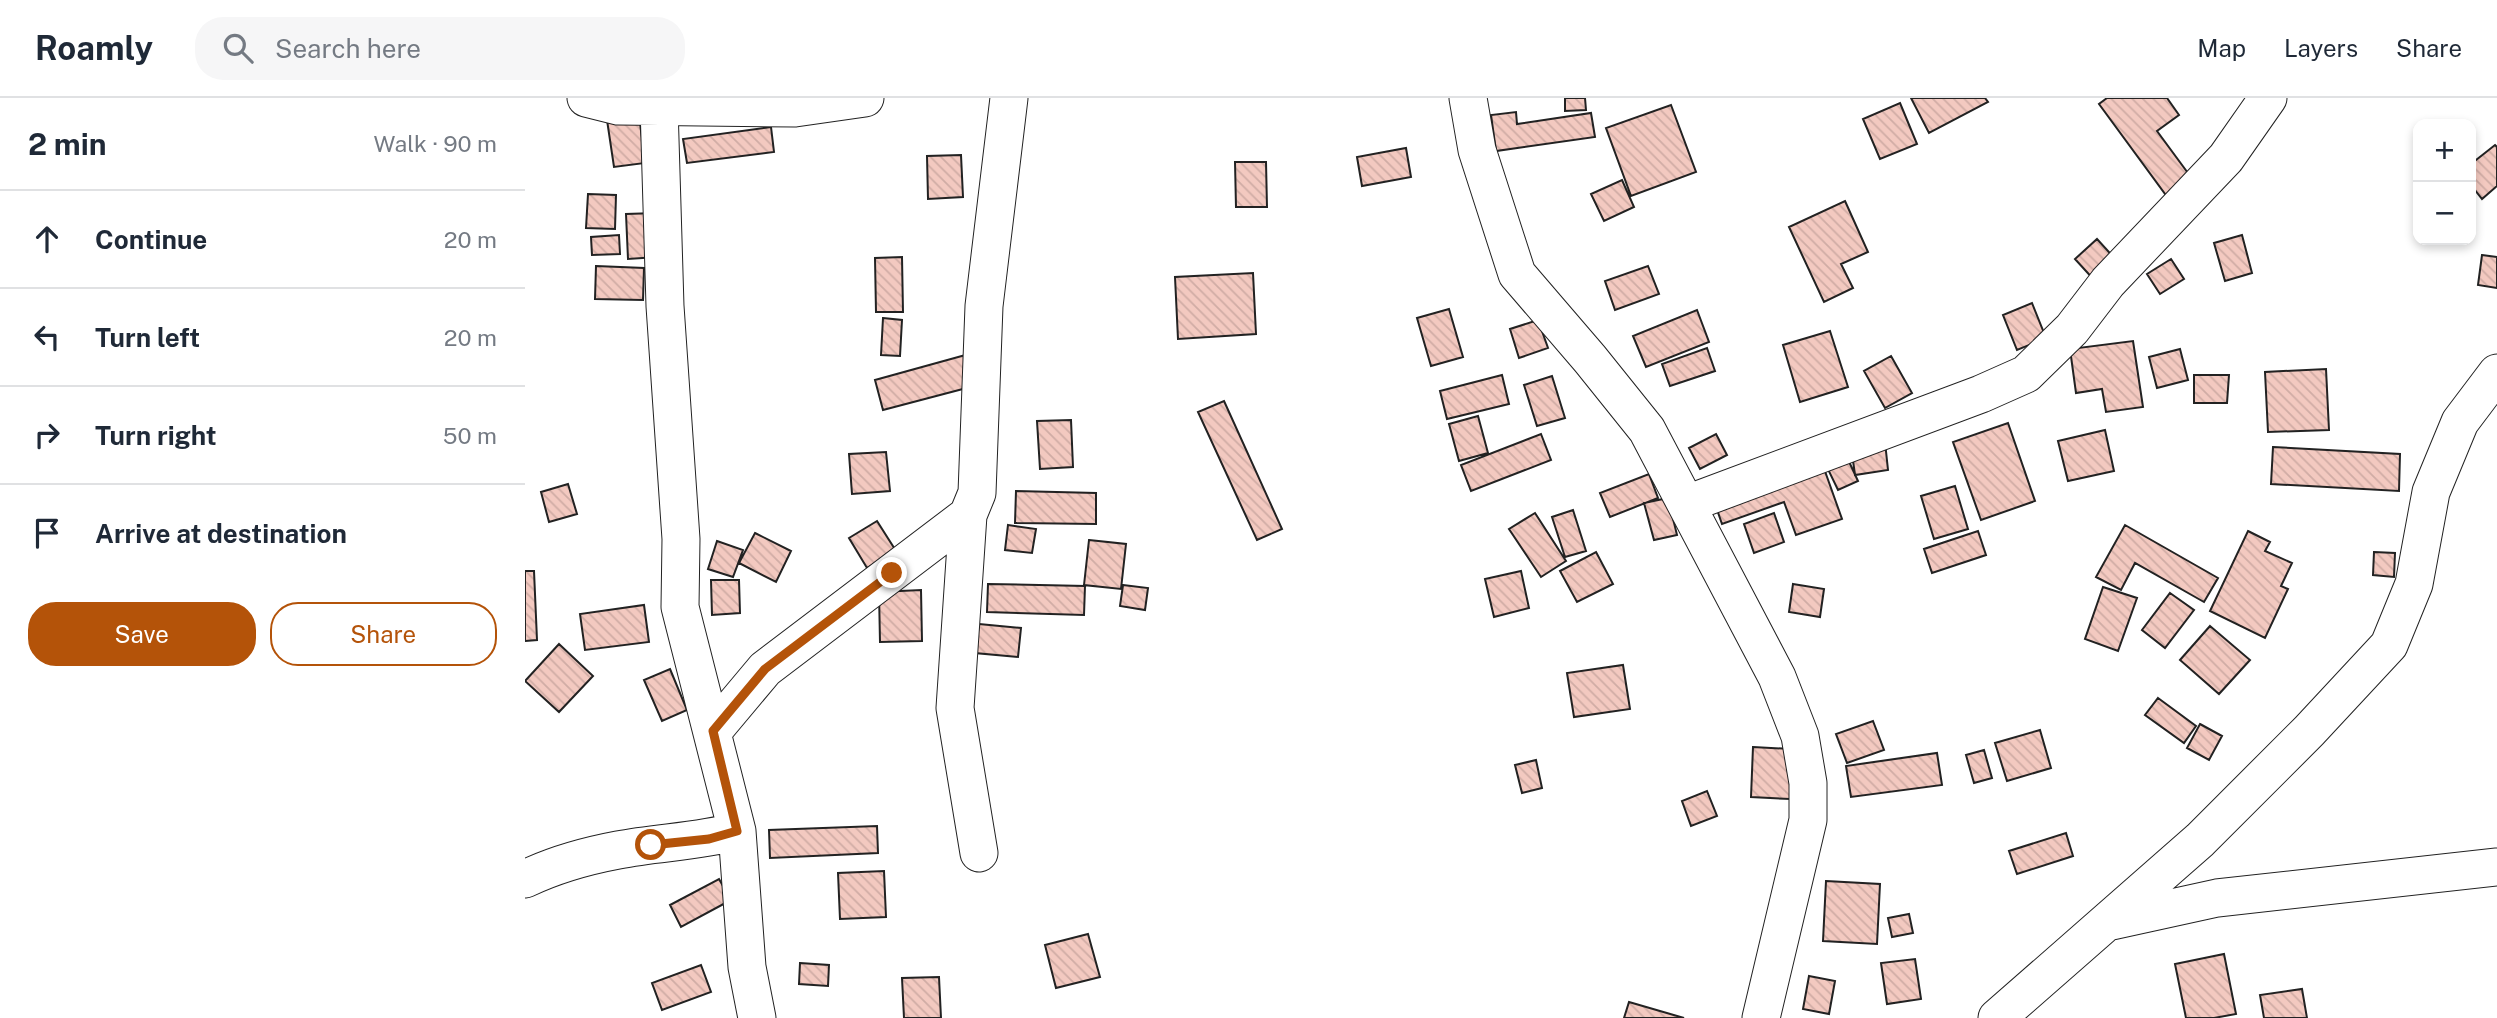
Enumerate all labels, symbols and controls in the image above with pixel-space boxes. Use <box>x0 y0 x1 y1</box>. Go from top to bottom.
search box <box>195 17 685 80</box>
text: Roamly <box>35 29 153 67</box>
icon: search <box>219 29 257 67</box>
text: Search here <box>275 33 421 64</box>
text: Map <box>2197 34 2246 62</box>
text: Layers <box>2284 34 2358 62</box>
text: Share <box>2396 34 2462 62</box>
map controls <box>2413 119 2476 245</box>
button: + <box>2413 119 2476 182</box>
text: 2 min <box>28 126 107 162</box>
text: Walk · 90 m <box>374 130 497 157</box>
button: − <box>2413 182 2476 245</box>
icon: ahead <box>28 220 66 258</box>
text: Continue <box>95 224 207 255</box>
text: 20 m <box>444 226 497 253</box>
icon: left <box>28 318 66 356</box>
text: Turn left <box>95 322 200 353</box>
text: 20 m <box>444 324 497 351</box>
icon: right <box>28 416 66 454</box>
text: Turn right <box>95 420 217 451</box>
text: 50 m <box>443 422 497 449</box>
icon: arrive <box>28 514 66 552</box>
text: Arrive at destination <box>95 518 347 549</box>
route end <box>876 557 907 588</box>
button: Save <box>28 602 256 666</box>
button: Share <box>270 602 497 666</box>
route start <box>635 829 666 860</box>

